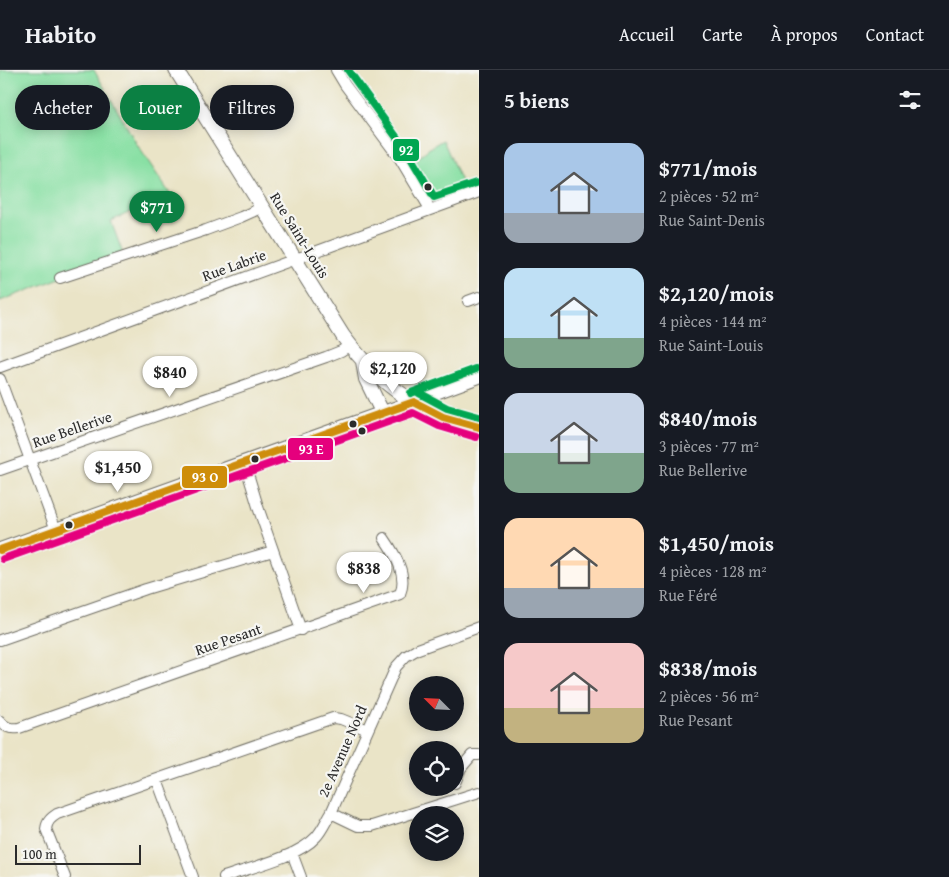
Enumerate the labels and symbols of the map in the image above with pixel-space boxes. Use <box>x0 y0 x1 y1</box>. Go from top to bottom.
line badge: 92 <box>392 138 420 162</box>
text: 92 <box>399 140 413 160</box>
unlabelled marker <box>423 182 433 192</box>
street label: Rue Saint-Louis <box>265 188 335 282</box>
pin: $771 <box>127 190 187 233</box>
street label: Rue Labrie <box>199 244 269 286</box>
pin: $2,120 <box>352 352 434 394</box>
pin: $840 <box>140 356 200 398</box>
street label: Rue Bellerive <box>30 406 114 452</box>
unlabelled marker <box>348 419 358 429</box>
unlabelled marker <box>357 426 367 436</box>
line badge: 93 E <box>287 437 334 461</box>
text: 93 E <box>298 439 324 459</box>
pin: $1,450 <box>77 450 159 493</box>
unlabelled marker <box>250 454 260 464</box>
line badge: 93 O <box>181 465 228 489</box>
text: 93 O <box>192 467 218 487</box>
unlabelled marker <box>64 520 74 530</box>
pin: $838 <box>334 552 394 594</box>
street label: Rue Pesant <box>192 618 265 660</box>
north arrow <box>409 676 464 731</box>
street label: 2e Avenue Nord <box>312 702 372 800</box>
scale bar <box>15 842 141 865</box>

